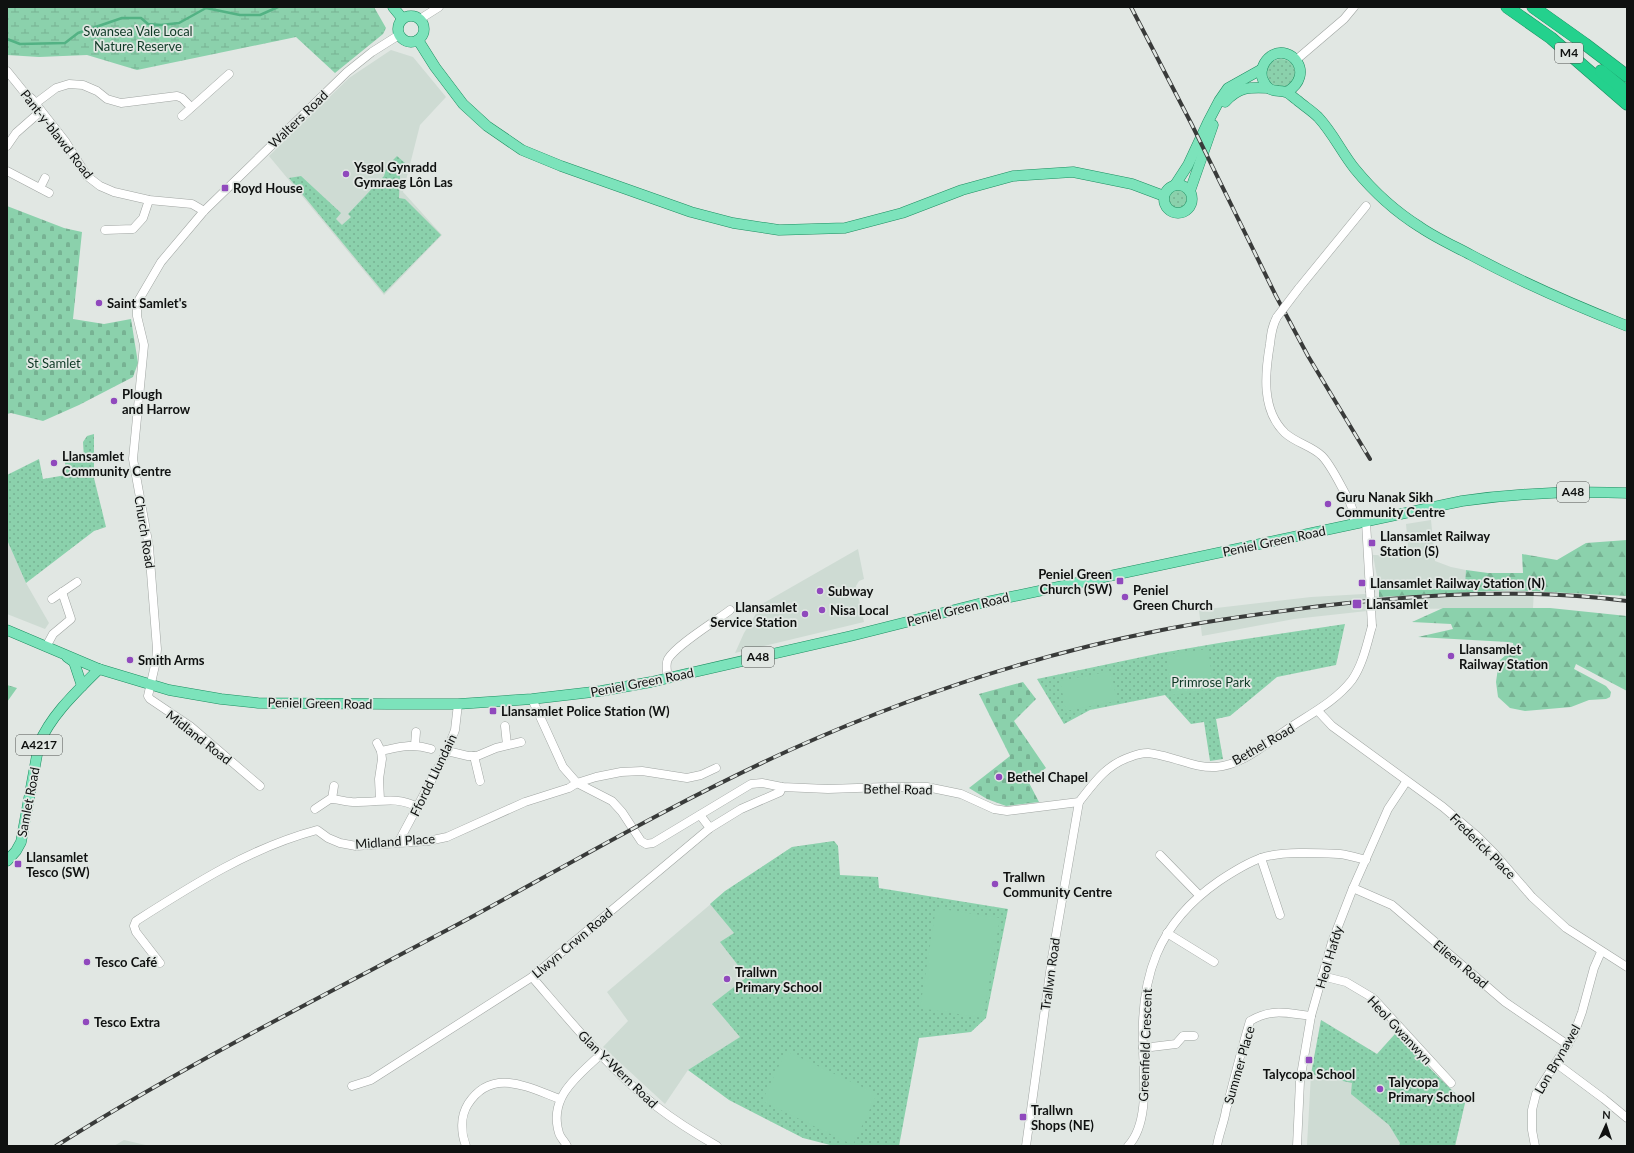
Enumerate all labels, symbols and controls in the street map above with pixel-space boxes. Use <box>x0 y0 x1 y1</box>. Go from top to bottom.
park label: Swansea Vale Local Nature Reserve <box>83 23 193 54</box>
road number: M4 <box>1555 43 1583 63</box>
street label: Pant-y-blawd Road <box>17 86 97 182</box>
street label: Walters Road <box>265 87 331 151</box>
place label: Ysgol Gynradd Gymraeg Lôn Las <box>353 159 453 190</box>
marker: Ysgol Gynradd Gymraeg Lôn Las <box>341 169 351 179</box>
place label: Royd House <box>233 180 303 196</box>
marker: Royd House <box>220 183 230 193</box>
place label: Saint Samlet's <box>107 295 187 311</box>
marker: Saint Samlet's <box>94 298 104 308</box>
park label: St Samlet <box>27 355 81 371</box>
place label: Plough and Harrow <box>122 386 191 417</box>
marker: Plough and Harrow <box>109 396 119 406</box>
place label: Llansamlet Community Centre <box>62 448 171 479</box>
marker: Llansamlet Community Centre <box>49 458 59 468</box>
road number: A48 <box>1557 482 1589 502</box>
place label: Guru Nanak Sikh Community Centre <box>1336 489 1445 520</box>
street label: Church Road <box>131 495 159 569</box>
marker: Guru Nanak Sikh Community Centre <box>1323 499 1333 509</box>
street label: Peniel Green Road <box>1221 522 1327 560</box>
place label: Llansamlet Railway Station (S) <box>1380 528 1490 559</box>
marker: Llansamlet Railway Station (S) <box>1367 538 1377 548</box>
place label: Peniel Green Church (SW) <box>1038 566 1112 597</box>
place label: Llansamlet Railway Station (N) <box>1370 575 1545 591</box>
marker: Peniel Green Church (SW) <box>1115 576 1125 586</box>
marker: Llansamlet Railway Station (N) <box>1357 578 1367 588</box>
place label: Peniel Green Church <box>1133 582 1213 613</box>
place label: Subway <box>828 583 873 599</box>
marker: Subway <box>815 586 825 596</box>
street label: Peniel Green Road <box>905 589 1011 629</box>
marker: Peniel Green Church <box>1120 592 1130 602</box>
place label: Llansamlet <box>1366 596 1428 612</box>
marker: Llansamlet <box>1351 598 1363 610</box>
place label: Llansamlet Service Station <box>710 599 797 630</box>
place label: Nisa Local <box>830 602 889 618</box>
marker: Nisa Local <box>817 605 827 615</box>
marker: Llansamlet Service Station <box>800 609 810 619</box>
place label: Llansamlet Railway Station <box>1459 641 1548 672</box>
road number: A48 <box>742 647 774 667</box>
marker: Llansamlet Railway Station <box>1446 651 1456 661</box>
place label: Smith Arms <box>138 652 205 668</box>
marker: Smith Arms <box>125 655 135 665</box>
street label: Peniel Green Road <box>589 664 695 700</box>
park label: Primrose Park <box>1171 674 1251 690</box>
street label: Peniel Green Road <box>267 694 373 712</box>
place label: Llansamlet Police Station (W) <box>501 703 670 719</box>
street label: Midland Road <box>163 706 235 768</box>
marker: Llansamlet Police Station (W) <box>488 706 498 716</box>
street label: Bethel Road <box>1229 720 1297 768</box>
street label: Ffordd Llundain <box>406 731 460 819</box>
road number: A4217 <box>16 735 62 755</box>
street label: Samlet Road <box>13 766 43 838</box>
place label: Bethel Chapel <box>1007 769 1088 785</box>
marker: Bethel Chapel <box>994 772 1004 782</box>
street label: Bethel Road <box>863 780 933 798</box>
street label: Frederick Place <box>1447 810 1519 882</box>
street label: Midland Place <box>355 830 436 852</box>
place label: Llansamlet Tesco (SW) <box>26 849 90 880</box>
marker: Llansamlet Tesco (SW) <box>13 859 23 869</box>
place label: Trallwn Community Centre <box>1003 869 1112 900</box>
marker: Trallwn Community Centre <box>990 879 1000 889</box>
street label: Llwyn Crwn Road <box>528 905 616 981</box>
street label: Heol Hafdy <box>1312 923 1346 990</box>
street label: Eileen Road <box>1430 936 1492 992</box>
street label: Trallwn Road <box>1037 937 1063 1011</box>
place label: Tesco Café <box>95 954 157 970</box>
marker: Tesco Café <box>82 957 92 967</box>
place label: Trallwn Primary School <box>735 964 822 995</box>
marker: Trallwn Primary School <box>722 974 732 984</box>
street label: Greenfield Crescent <box>1135 988 1155 1102</box>
street label: Heol Gwanwyn <box>1364 992 1436 1068</box>
place label: Tesco Extra <box>94 1014 160 1030</box>
marker: Tesco Extra <box>81 1017 91 1027</box>
street label: Lon Brynawel <box>1531 1021 1583 1097</box>
street label: Summer Place <box>1220 1024 1258 1106</box>
street label: Glan Y-Wern Road <box>575 1027 661 1111</box>
marker: Talycopa School <box>1304 1055 1314 1065</box>
place label: Talycopa School <box>1263 1066 1355 1082</box>
place label: Talycopa Primary School <box>1388 1074 1475 1105</box>
marker: Talycopa Primary School <box>1375 1084 1385 1094</box>
place label: Trallwn Shops (NE) <box>1031 1102 1094 1133</box>
north arrow <box>1586 1105 1626 1145</box>
text: N <box>1602 1108 1611 1121</box>
marker: Trallwn Shops (NE) <box>1018 1112 1028 1122</box>

